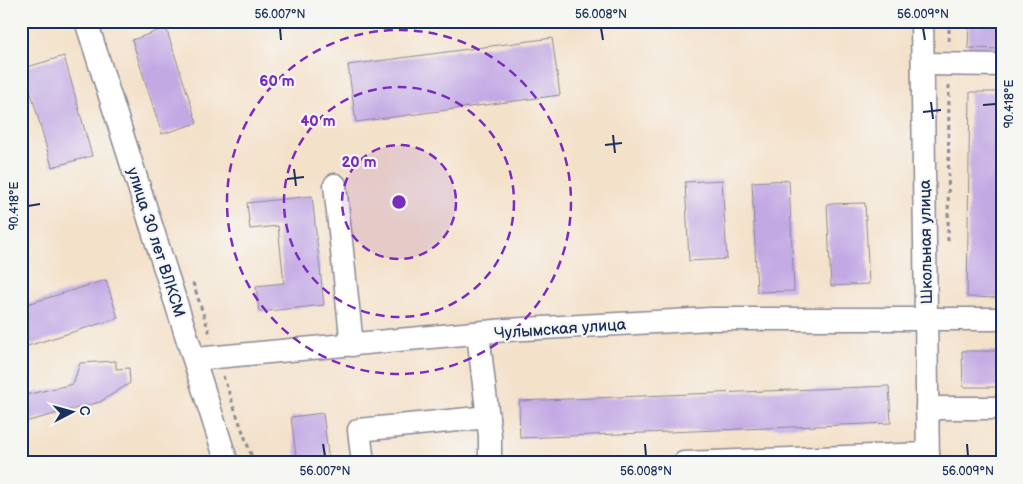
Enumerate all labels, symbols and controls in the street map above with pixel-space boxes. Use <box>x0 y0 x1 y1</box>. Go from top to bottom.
text: 56.007°N <box>254 7 306 22</box>
text: 56.008°N <box>575 7 627 22</box>
text: 56.009°N <box>897 7 949 22</box>
text: 60 m <box>259 72 295 91</box>
text: 90.418°E <box>1002 80 1017 128</box>
text: 40 m <box>300 112 336 131</box>
text: 20 m <box>342 153 377 172</box>
street label: улица 30 лет ВЛКСМ <box>122 165 189 320</box>
street label: Школьная улица <box>916 179 937 305</box>
text: 90.418°E <box>7 182 22 230</box>
centre of rings <box>390 193 408 211</box>
street label: Чулымская улица <box>494 315 627 344</box>
north arrow <box>48 386 98 436</box>
text: С <box>75 405 93 417</box>
text: 56.007°N <box>299 464 351 479</box>
text: 56.008°N <box>620 464 672 479</box>
text: 56.009°N <box>942 464 994 479</box>

